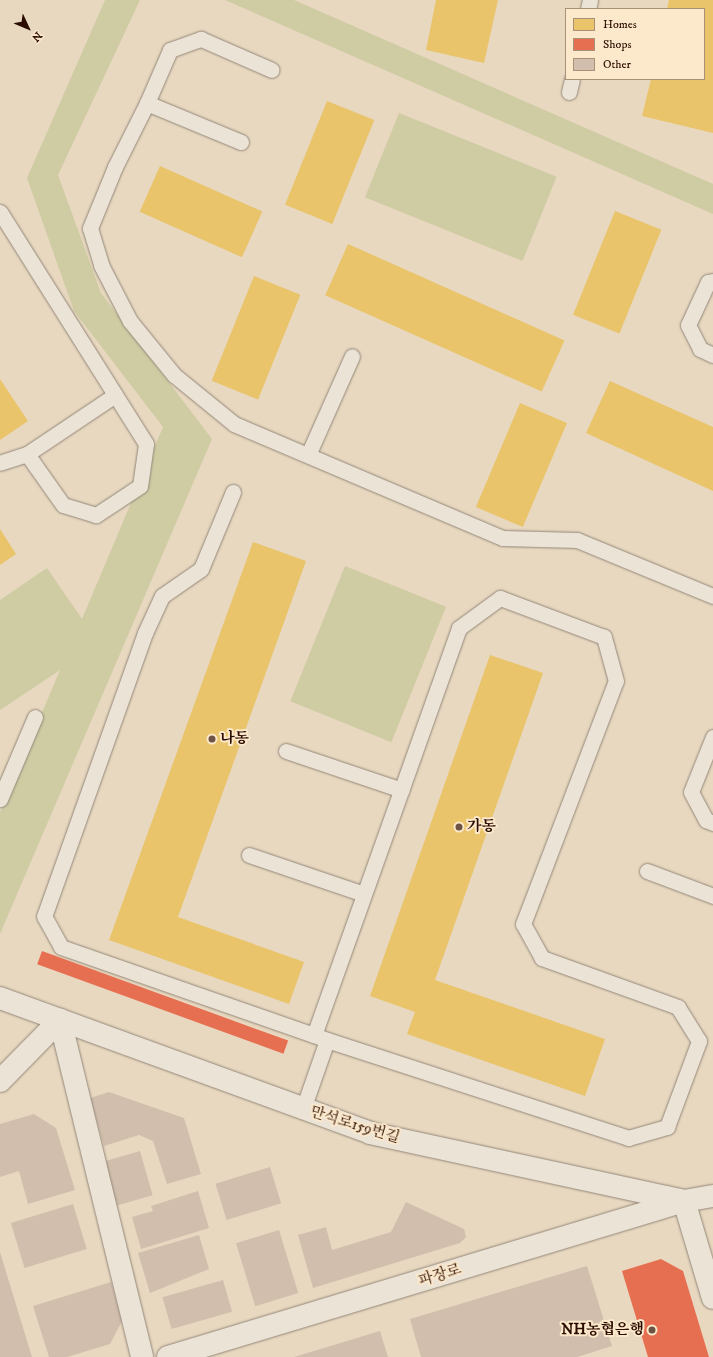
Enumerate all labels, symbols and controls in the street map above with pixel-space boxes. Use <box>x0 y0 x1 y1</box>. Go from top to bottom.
north arrow <box>8 8 48 48</box>
legend <box>565 8 705 80</box>
text: Homes <box>603 17 637 32</box>
text: N <box>28 28 45 44</box>
text: Shops <box>603 37 631 52</box>
text: Other <box>603 57 631 72</box>
place label: 나동 <box>220 730 249 748</box>
marker: 나동 <box>207 734 217 744</box>
place label: 가동 <box>467 818 496 836</box>
marker: 가동 <box>454 822 464 832</box>
street label: 만석로159번길 <box>308 1103 402 1147</box>
street label: 파장로 <box>417 1260 463 1290</box>
place label: NH농협은행 <box>561 1321 644 1339</box>
marker: NH농협은행 <box>647 1325 657 1335</box>

